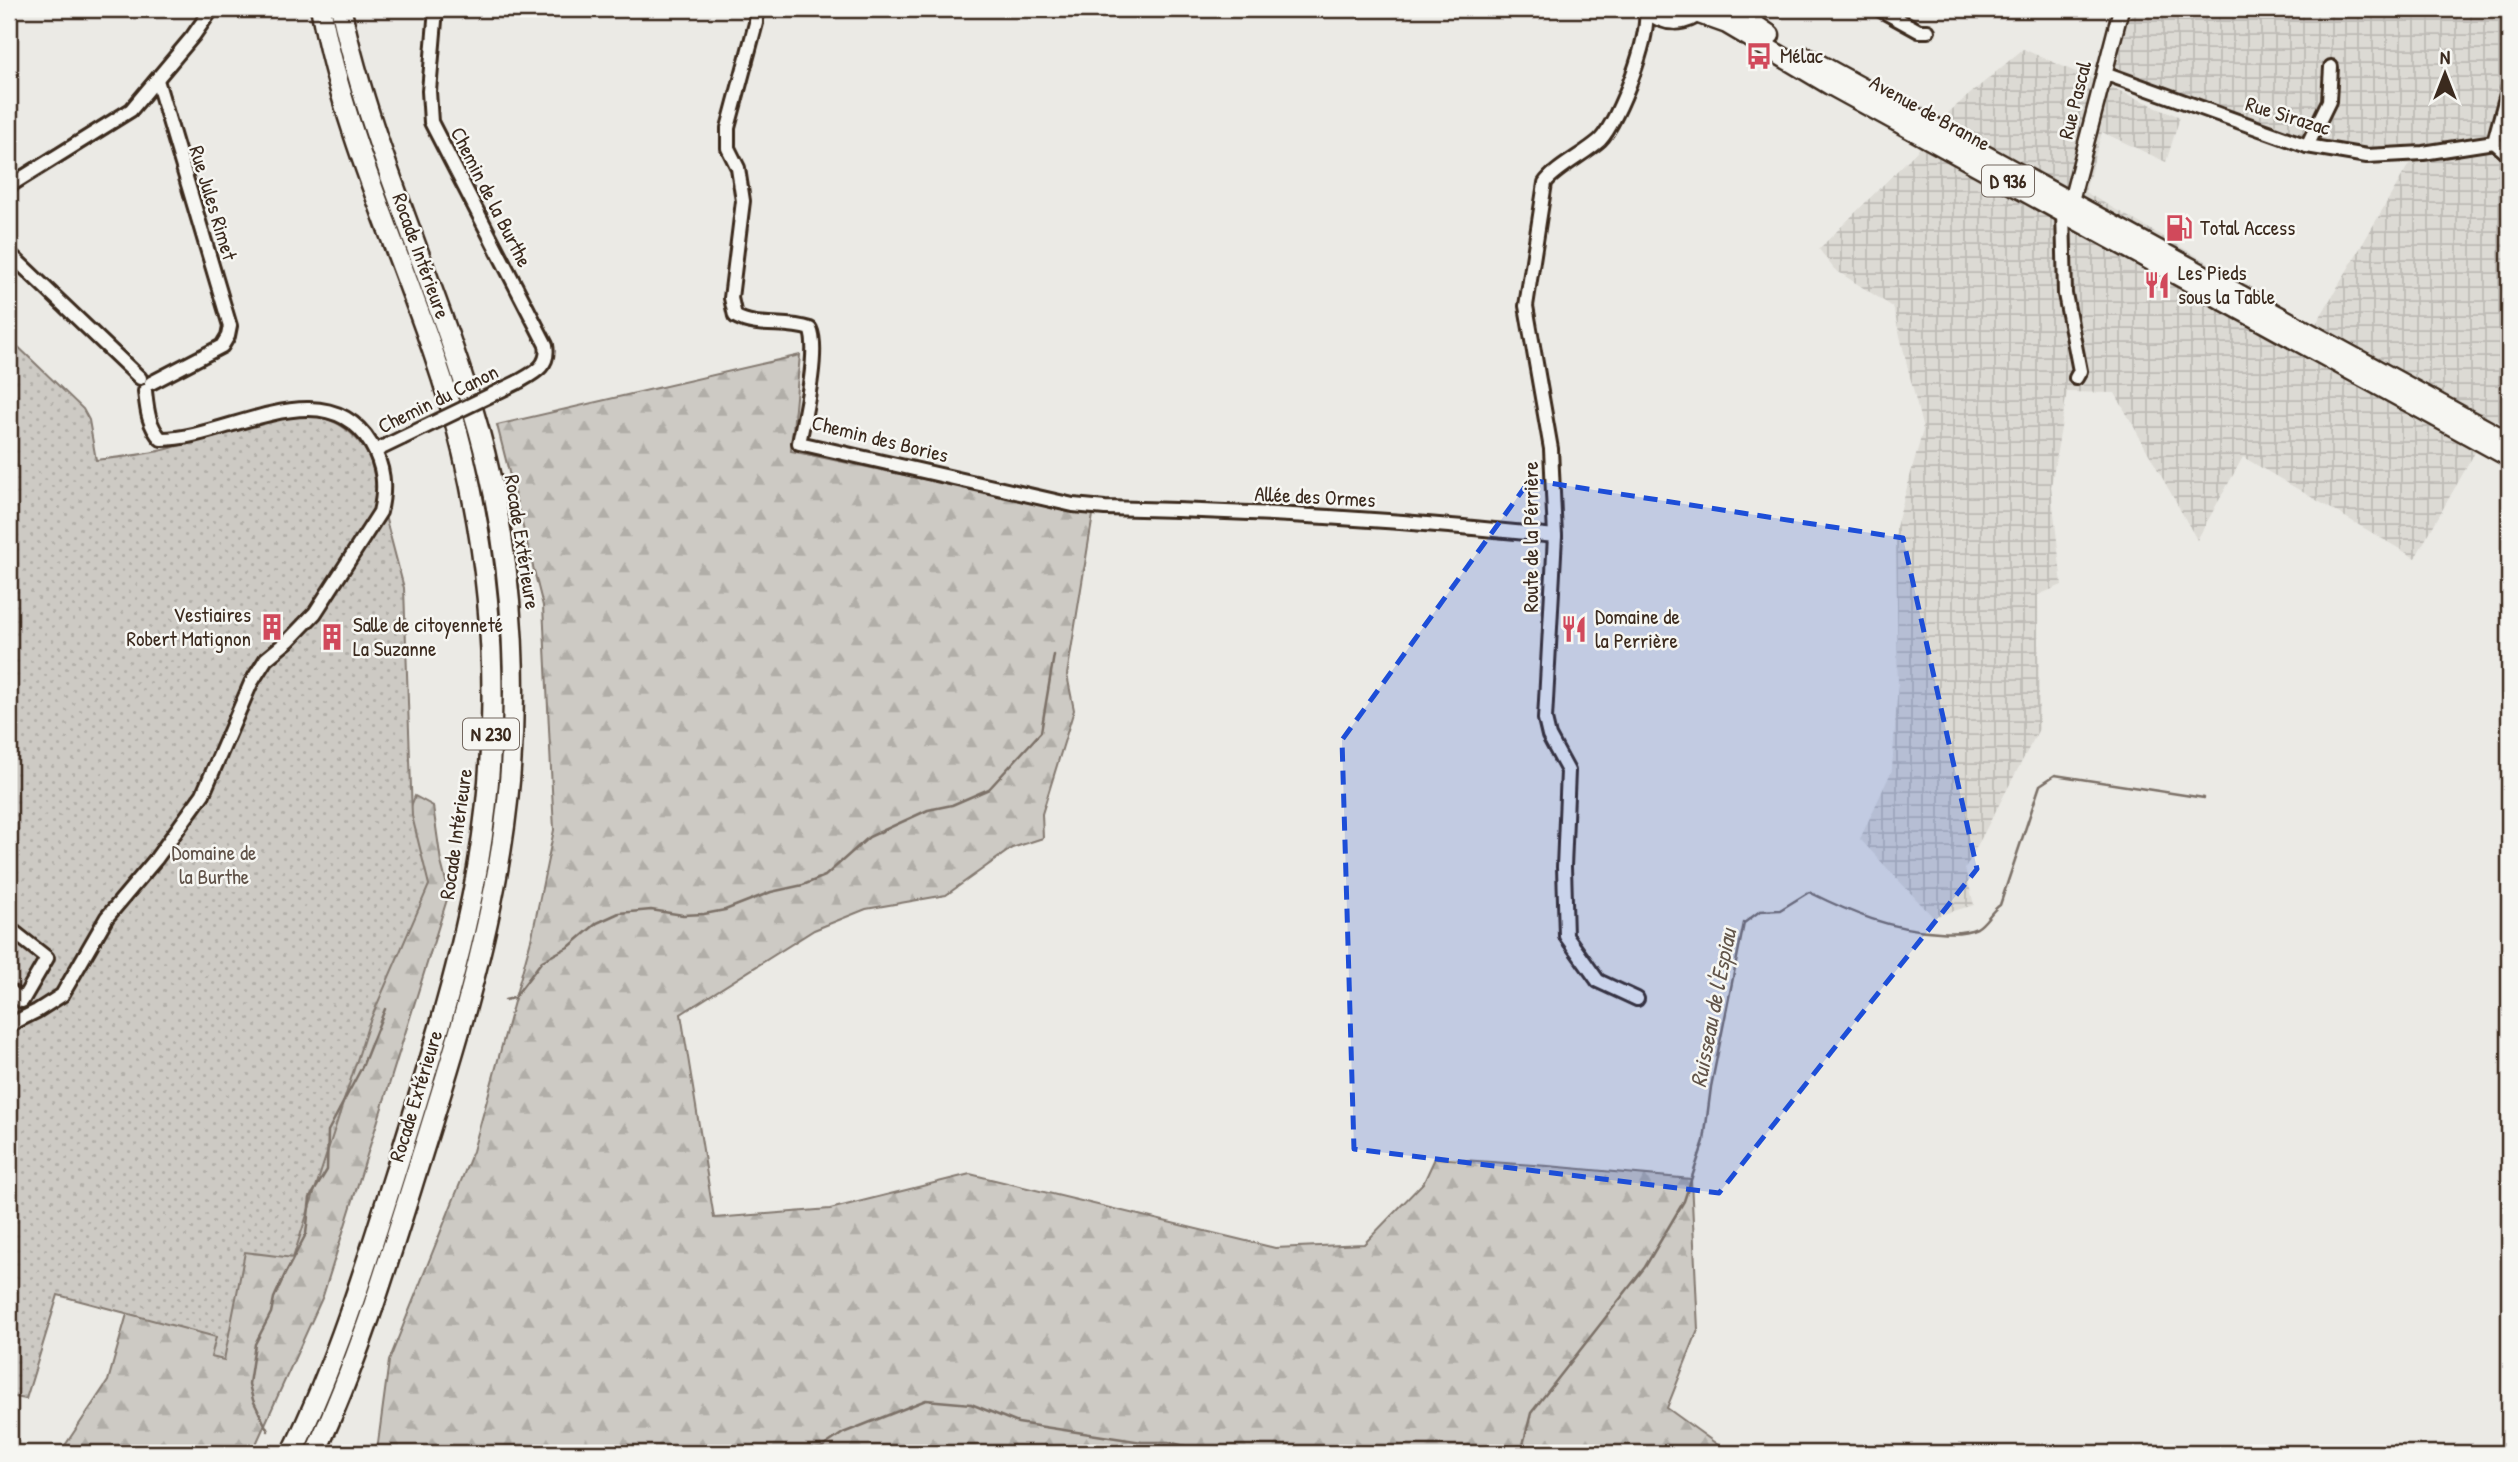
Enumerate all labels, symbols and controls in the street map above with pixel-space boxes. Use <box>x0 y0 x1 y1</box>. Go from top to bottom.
north arrow <box>2410 38 2480 108</box>
bus stop icon: Mélac <box>1744 41 1774 71</box>
place label: Mélac <box>1780 41 1824 70</box>
text: N <box>2440 44 2450 70</box>
street label: Rue Pascal <box>2051 57 2098 142</box>
street label: Avenue de Branne <box>1865 67 1996 158</box>
street label: Rue Sirazac <box>2242 89 2335 142</box>
street label: Chemin de la Burthe <box>444 122 539 272</box>
street label: Rue Jules Rimet <box>182 142 245 264</box>
road number: D 936 <box>1982 166 2034 196</box>
street label: Rocade Intérieure <box>385 189 458 323</box>
fuel station icon: Total Access <box>2164 213 2194 243</box>
place label: Total Access <box>2200 213 2295 242</box>
place label: Les Pieds sous la Table <box>2178 258 2275 311</box>
restaurant icon: Les Pieds sous la Table <box>2142 270 2172 300</box>
street label: Chemin du Canon <box>373 357 503 440</box>
street label: Chemin des Bories <box>809 408 951 469</box>
street label: Route de la Pérrière <box>1516 462 1545 612</box>
street label: Rocade Extérieure <box>498 472 547 611</box>
street label: Allée des Ormes <box>1254 479 1376 514</box>
place label: Vestiaires Robert Matignon <box>126 600 251 653</box>
place label: Domaine de la Perrière <box>1595 602 1680 655</box>
place label: Salle de citoyenneté La Suzanne <box>353 610 503 663</box>
building icon: Vestiaires Robert Matignon <box>257 612 287 642</box>
restaurant icon: Domaine de la Perrière <box>1559 614 1589 644</box>
building icon: Salle de citoyenneté La Suzanne <box>317 622 347 652</box>
road number: N 230 <box>463 719 519 750</box>
street label: Rocade Intérieure <box>432 767 479 901</box>
park label: Domaine de la Burthe <box>172 838 256 891</box>
water label: Ruisseau de l'Espiau <box>1682 924 1744 1090</box>
street label: Rocade Extérieure <box>382 1027 449 1165</box>

